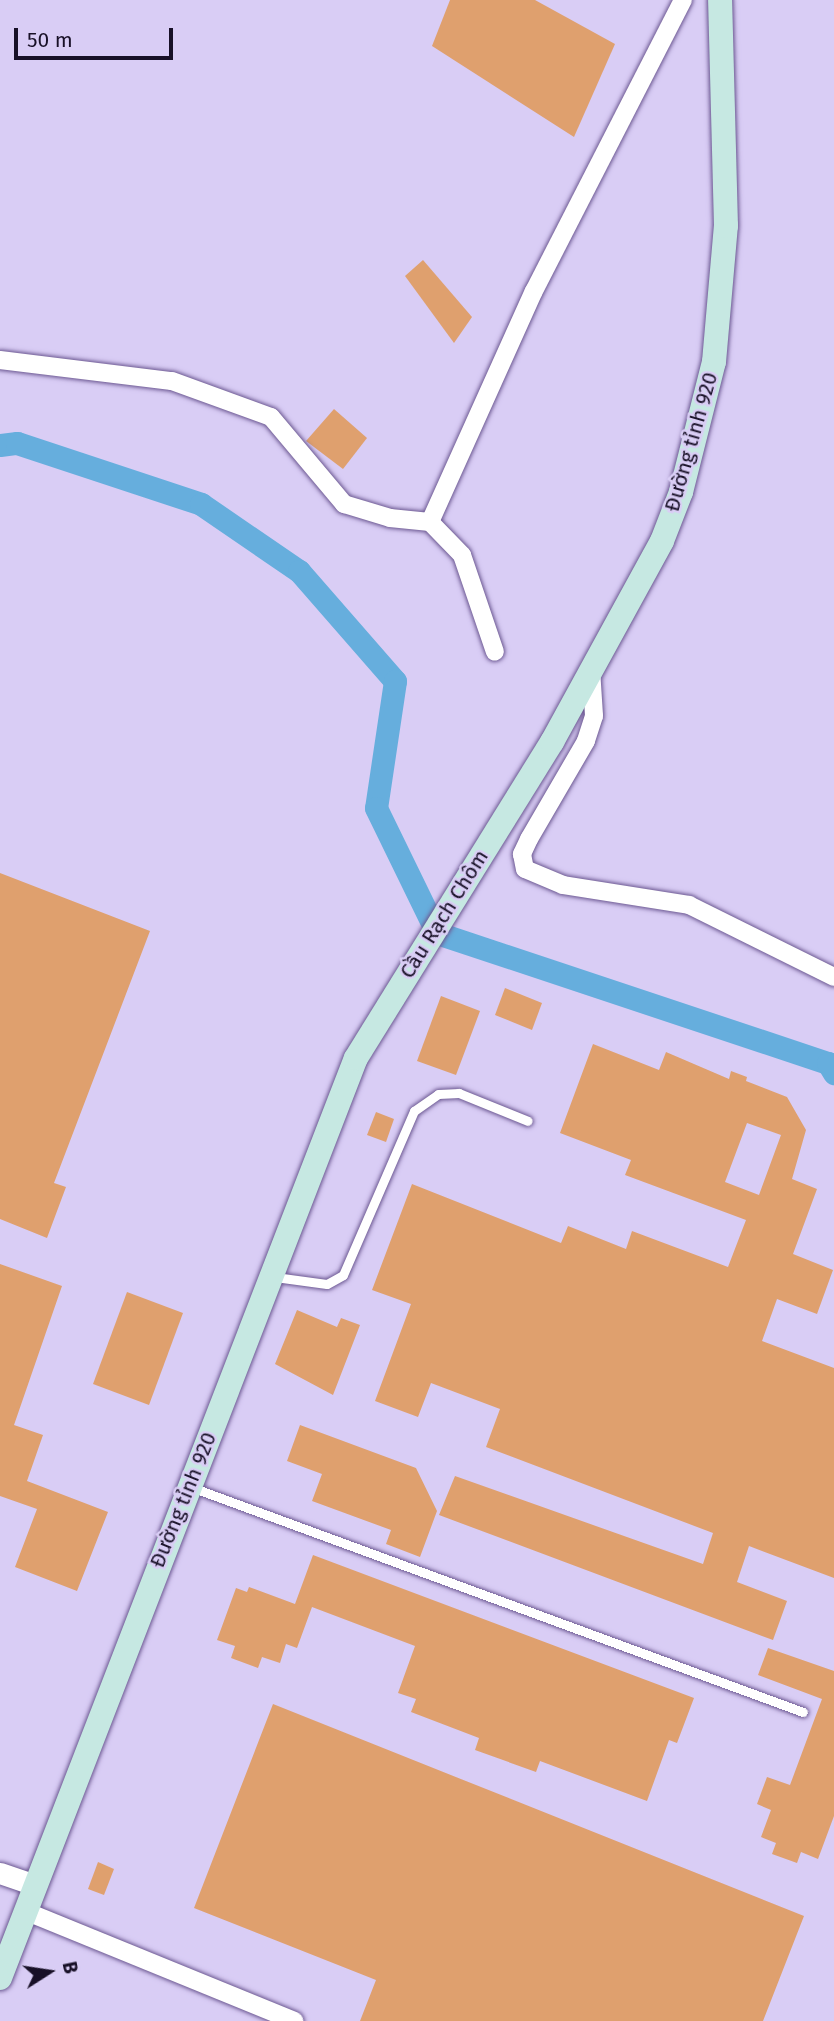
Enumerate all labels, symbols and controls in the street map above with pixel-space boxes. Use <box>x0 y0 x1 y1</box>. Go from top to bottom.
scale bar <box>18 14 177 58</box>
text: 50 m <box>27 27 73 53</box>
street label: Đường tỉnh 920 <box>659 369 723 515</box>
street label: Cầu Rạch Chôm <box>394 845 494 983</box>
street label: Đường tỉnh 920 <box>144 1429 222 1571</box>
north arrow <box>14 1937 84 2007</box>
text: B <box>58 1959 82 1976</box>

